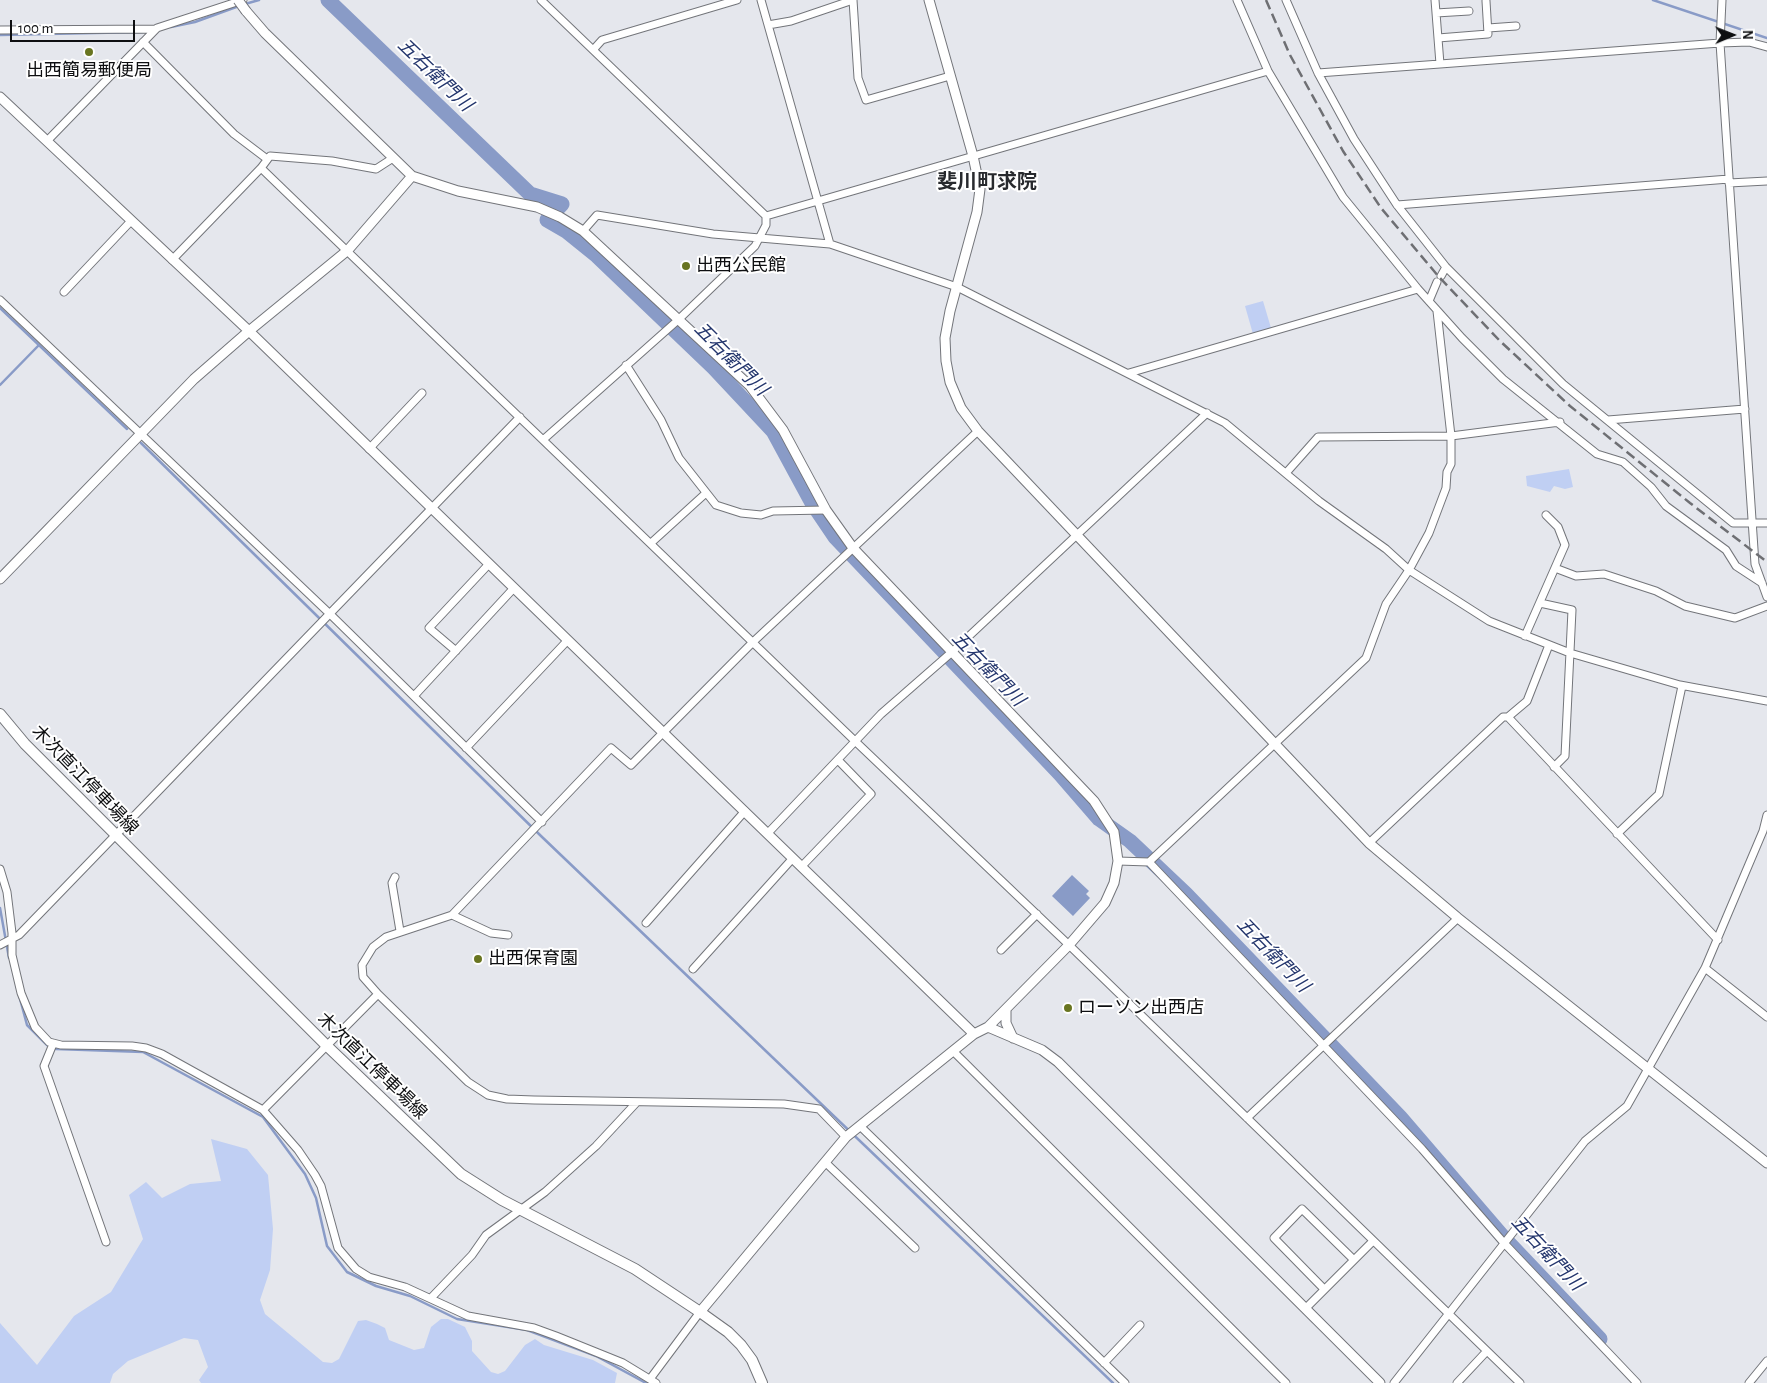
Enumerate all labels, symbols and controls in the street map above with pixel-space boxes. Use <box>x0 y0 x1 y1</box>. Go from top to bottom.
scale bar <box>12 10 138 42</box>
north arrow <box>1707 10 1757 60</box>
text: 100 m <box>18 21 53 36</box>
text: N <box>1740 30 1754 40</box>
water label: 五右衛門川 <box>393 34 477 116</box>
marker: 出西簡易郵便局 <box>83 46 95 58</box>
place label: 出西簡易郵便局 <box>26 60 152 82</box>
district label: 斐川町求院 <box>937 170 1037 194</box>
place label: 出西公民館 <box>696 255 786 277</box>
marker: 出西公民館 <box>680 260 692 272</box>
water label: 五右衛門川 <box>689 317 773 401</box>
water label: 五右衛門川 <box>947 627 1029 711</box>
street label: 木次直江停車場線 <box>27 721 143 839</box>
water label: 五右衛門川 <box>1232 913 1314 997</box>
place label: 出西保育園 <box>488 948 578 970</box>
marker: 出西保育園 <box>472 953 484 965</box>
place label: ローソン出西店 <box>1078 997 1204 1019</box>
marker: ローソン出西店 <box>1062 1002 1074 1014</box>
street label: 木次直江停車場線 <box>313 1008 431 1124</box>
water label: 五右衛門川 <box>1506 1210 1588 1296</box>

